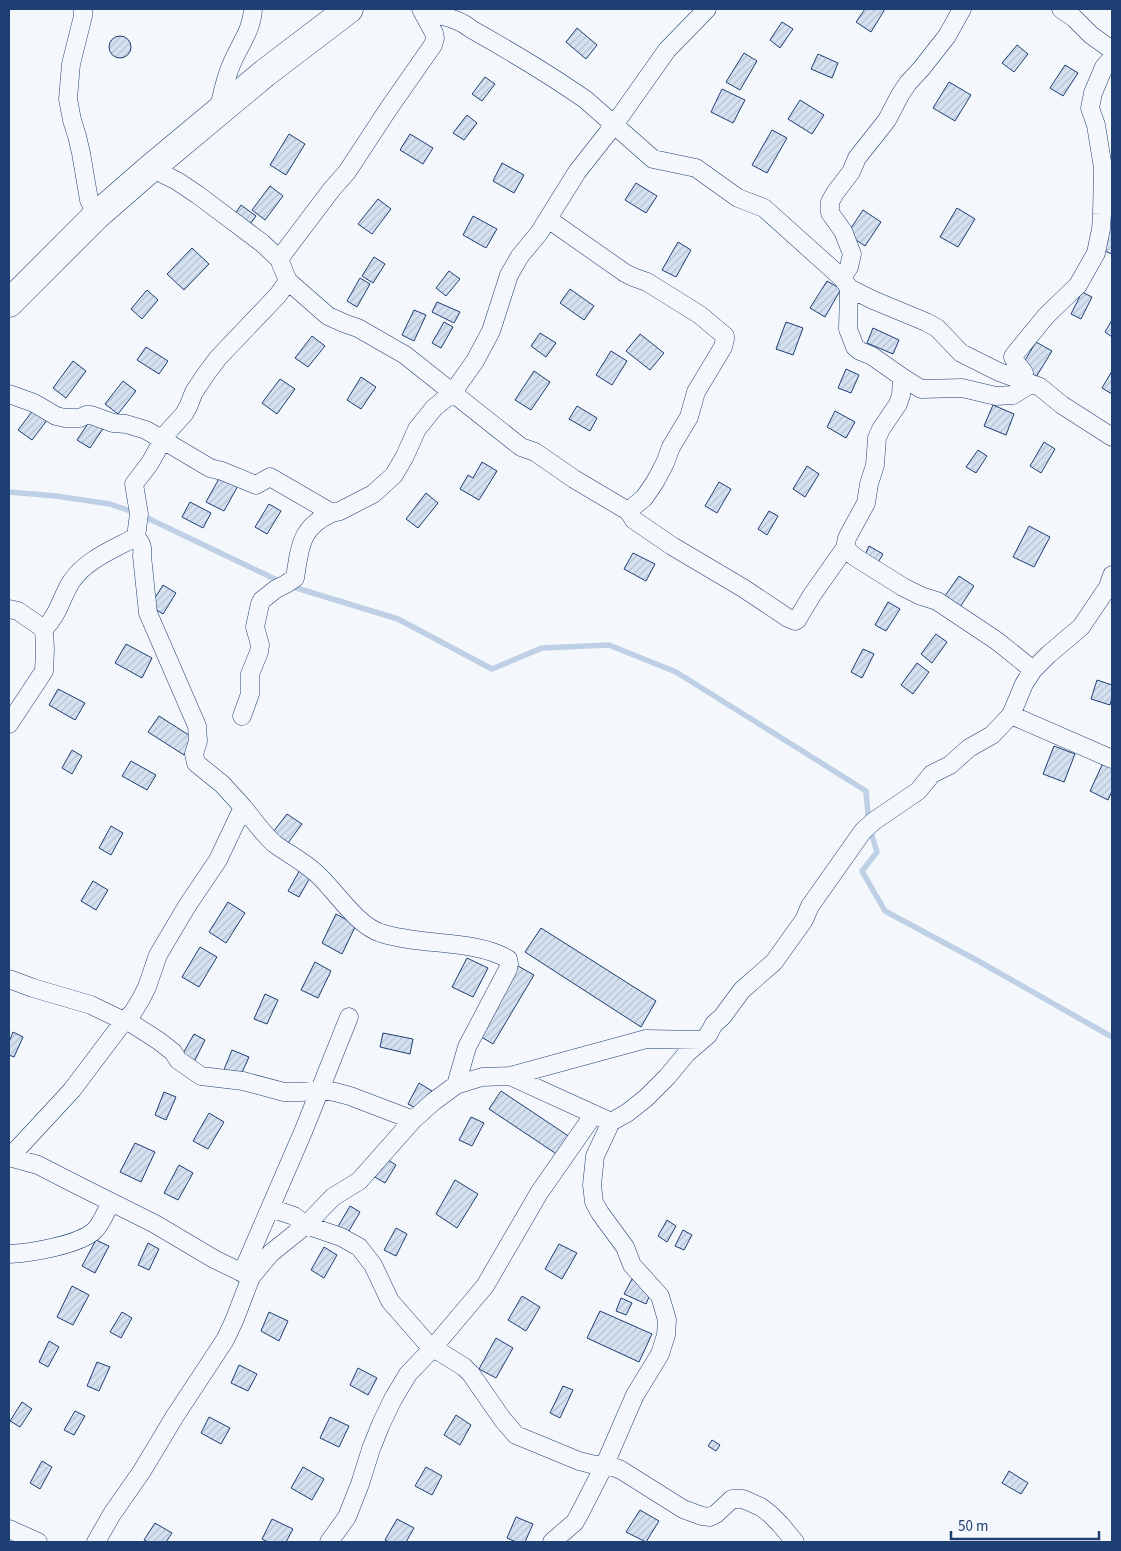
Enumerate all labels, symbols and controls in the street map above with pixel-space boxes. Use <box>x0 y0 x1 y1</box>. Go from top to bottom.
scale bar <box>951 1508 1098 1540</box>
text: 50 m <box>958 1516 988 1537</box>

